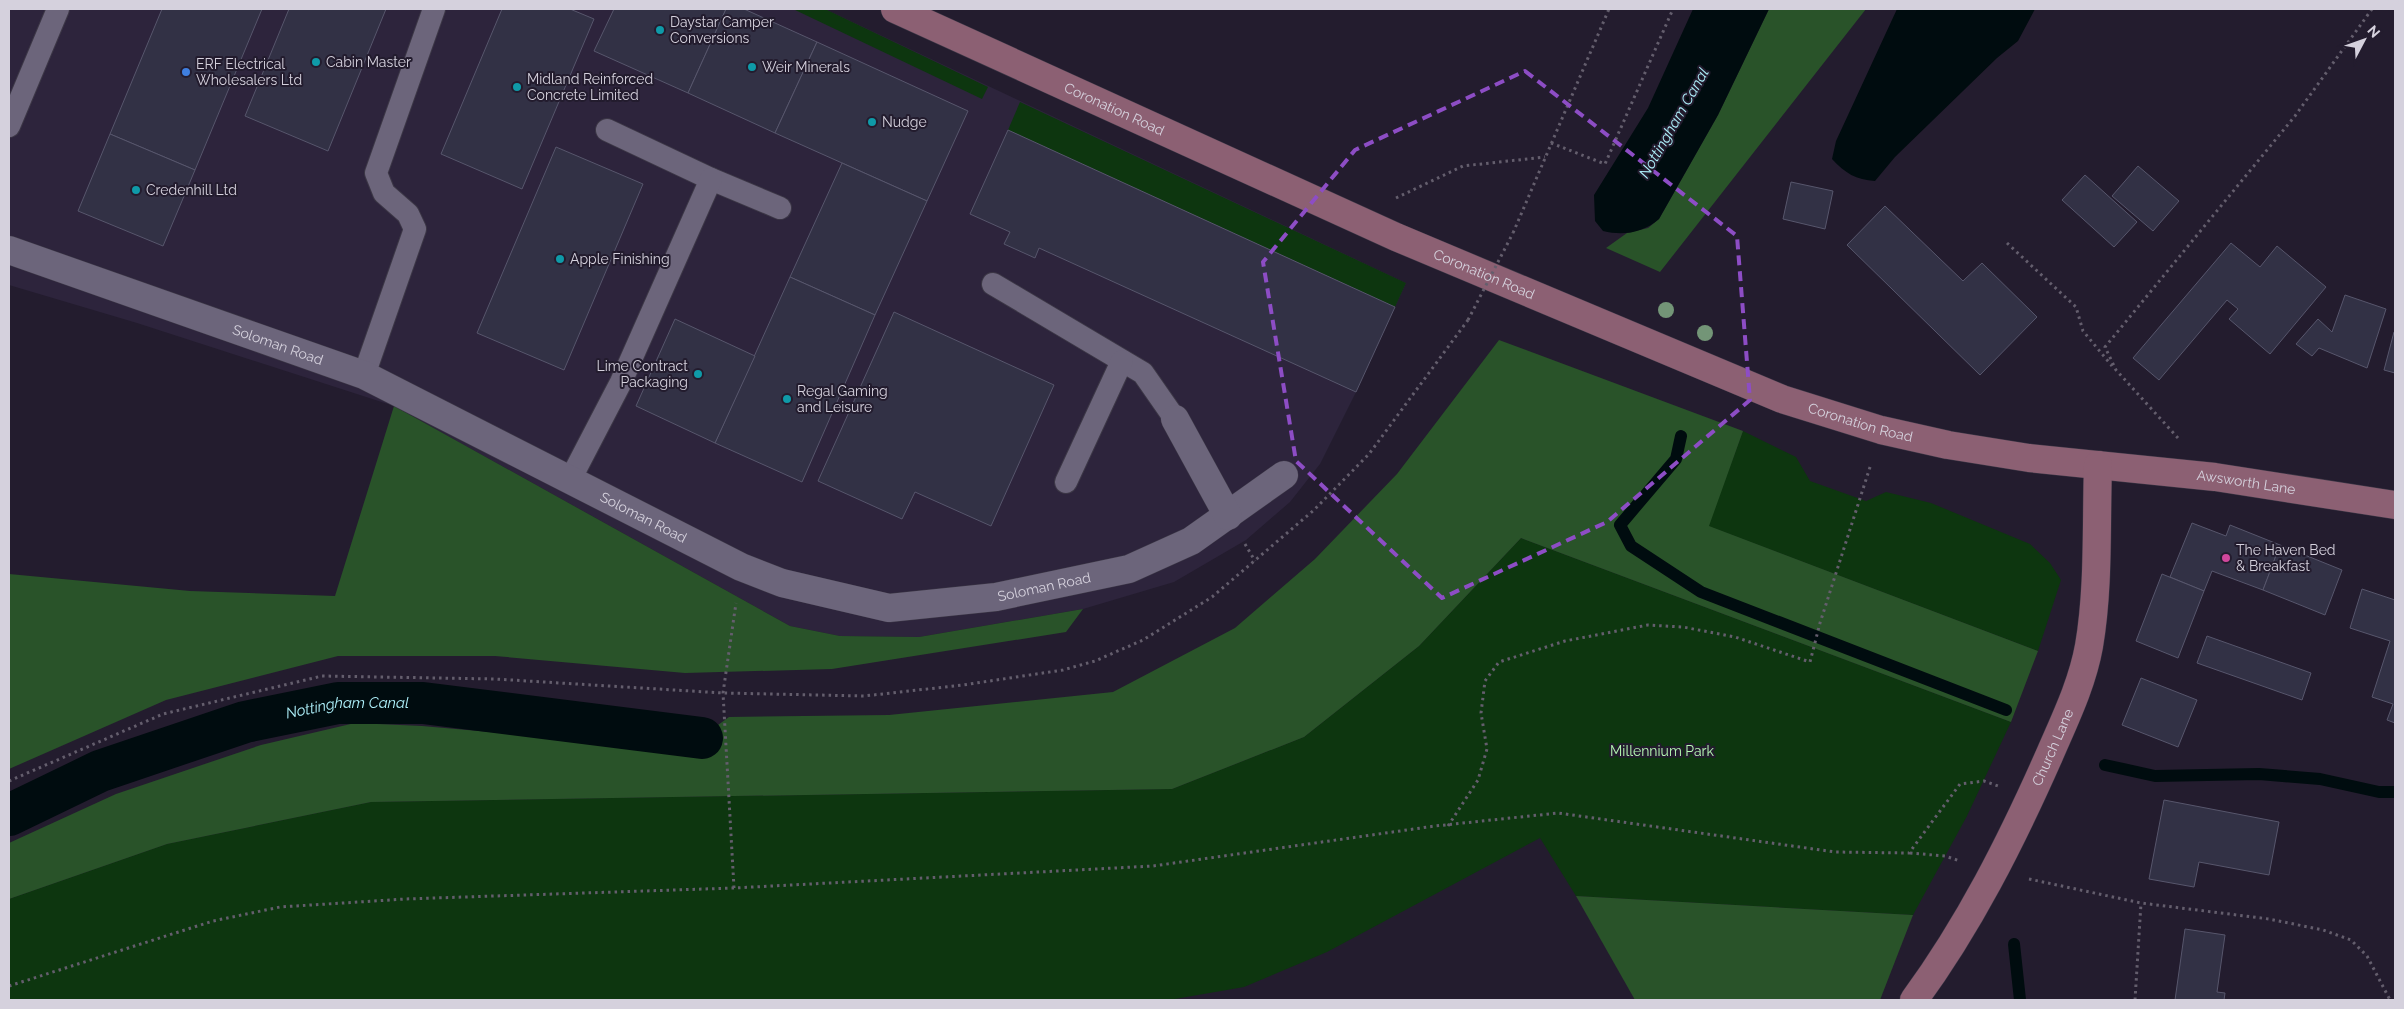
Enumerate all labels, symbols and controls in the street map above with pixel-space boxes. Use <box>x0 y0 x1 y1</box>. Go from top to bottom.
place label: Daystar Camper Conversions <box>670 14 774 46</box>
north arrow <box>2339 15 2389 65</box>
text: N <box>2364 22 2383 41</box>
marker: Daystar Camper Conversions <box>654 24 666 36</box>
place label: Cabin Master <box>326 54 411 70</box>
place label: ERF Electrical Wholesalers Ltd <box>196 56 302 88</box>
marker: Cabin Master <box>310 56 322 68</box>
place label: Weir Minerals <box>762 59 850 75</box>
marker: Weir Minerals <box>746 61 758 73</box>
water label: Nottingham Canal <box>1635 65 1713 181</box>
marker: ERF Electrical Wholesalers Ltd <box>180 66 192 78</box>
place label: Midland Reinforced Concrete Limited <box>527 71 653 103</box>
street label: Coronation Road <box>1062 79 1167 139</box>
marker: Midland Reinforced Concrete Limited <box>511 81 523 93</box>
place label: Nudge <box>882 114 927 130</box>
marker: Nudge <box>866 116 878 128</box>
place label: Credenhill Ltd <box>146 182 237 198</box>
marker: Credenhill Ltd <box>130 184 142 196</box>
street label: Coronation Road <box>1431 246 1537 302</box>
place label: Apple Finishing <box>570 251 670 267</box>
marker: Apple Finishing <box>554 253 566 265</box>
street label: Soloman Road <box>230 321 325 368</box>
place label: Lime Contract Packaging <box>597 358 688 390</box>
marker: Lime Contract Packaging <box>692 368 704 380</box>
place label: Regal Gaming and Leisure <box>797 383 888 415</box>
marker: Regal Gaming and Leisure <box>781 393 793 405</box>
street label: Coronation Road <box>1806 400 1914 445</box>
street label: Awsworth Lane <box>2196 467 2297 497</box>
street label: Soloman Road <box>598 489 689 546</box>
place label: The Haven Bed & Breakfast <box>2236 542 2336 574</box>
marker: The Haven Bed & Breakfast <box>2220 552 2232 564</box>
street label: Soloman Road <box>996 569 1092 604</box>
water label: Nottingham Canal <box>284 694 409 722</box>
street label: Church Lane <box>2029 706 2077 788</box>
park label: Millennium Park <box>1610 743 1715 759</box>

